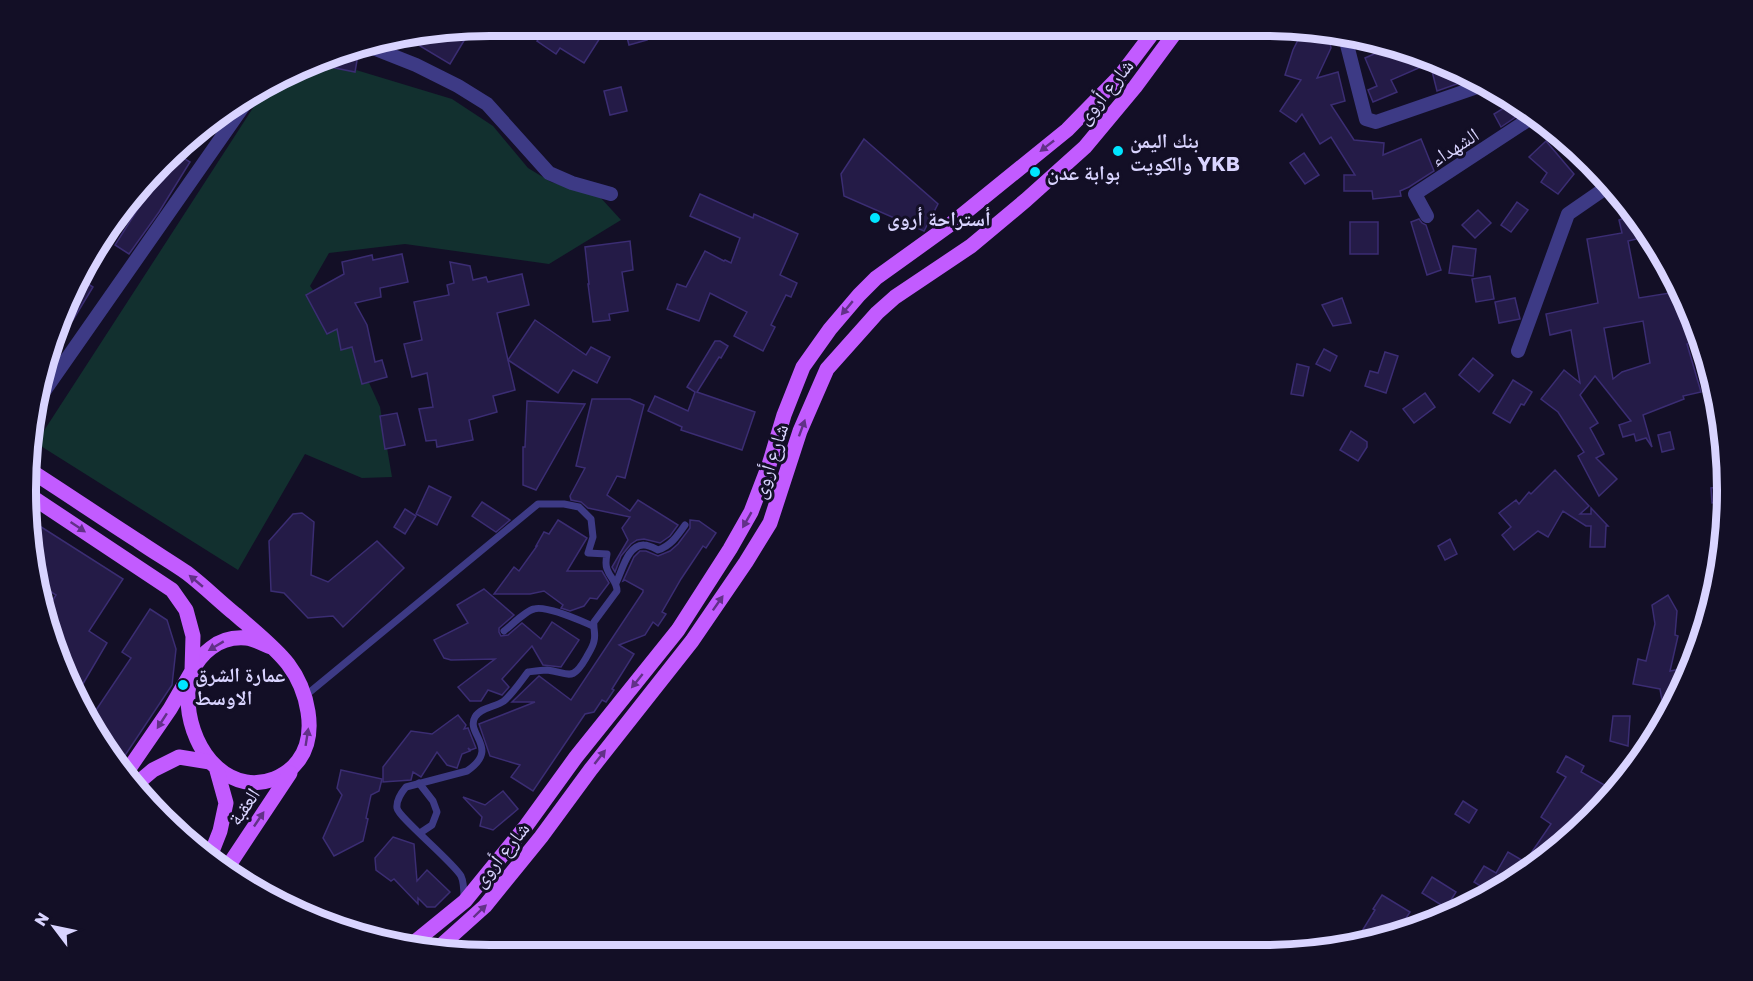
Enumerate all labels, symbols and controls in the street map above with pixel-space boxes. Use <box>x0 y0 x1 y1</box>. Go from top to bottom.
street label: شارع أروى <box>1070 53 1139 130</box>
street label: الشهداء <box>1425 122 1483 171</box>
place label: بنك اليمن والكويت YKB <box>1130 128 1240 176</box>
one-way arrow <box>1039 140 1055 153</box>
marker: بنك اليمن والكويت YKB <box>1111 144 1125 158</box>
place label: بوابة عدن <box>1047 160 1120 185</box>
marker: بوابة عدن <box>1028 165 1042 179</box>
place label: أستراحة أروى <box>887 206 991 231</box>
marker: أستراحة أروى <box>868 211 882 225</box>
one-way arrow <box>841 300 854 315</box>
one-way arrow <box>797 419 807 437</box>
street label: شارع أروى <box>746 421 794 502</box>
one-way arrow <box>741 512 752 528</box>
one-way arrow <box>69 521 85 533</box>
one-way arrow <box>189 575 204 588</box>
one-way arrow <box>712 595 724 611</box>
one-way arrow <box>208 640 224 651</box>
place label: عمارة الشرق الاوسط <box>195 662 285 709</box>
one-way arrow <box>631 673 644 689</box>
marker: عمارة الشرق الاوسط <box>176 678 190 692</box>
one-way arrow <box>157 713 168 729</box>
one-way arrow <box>302 728 311 747</box>
one-way arrow <box>594 750 606 765</box>
street label: العقبة <box>222 783 265 830</box>
one-way arrow <box>253 811 264 827</box>
street label: شارع أروى <box>466 816 535 893</box>
north arrow <box>24 897 84 957</box>
one-way arrow <box>472 904 486 918</box>
text: N <box>30 909 53 930</box>

